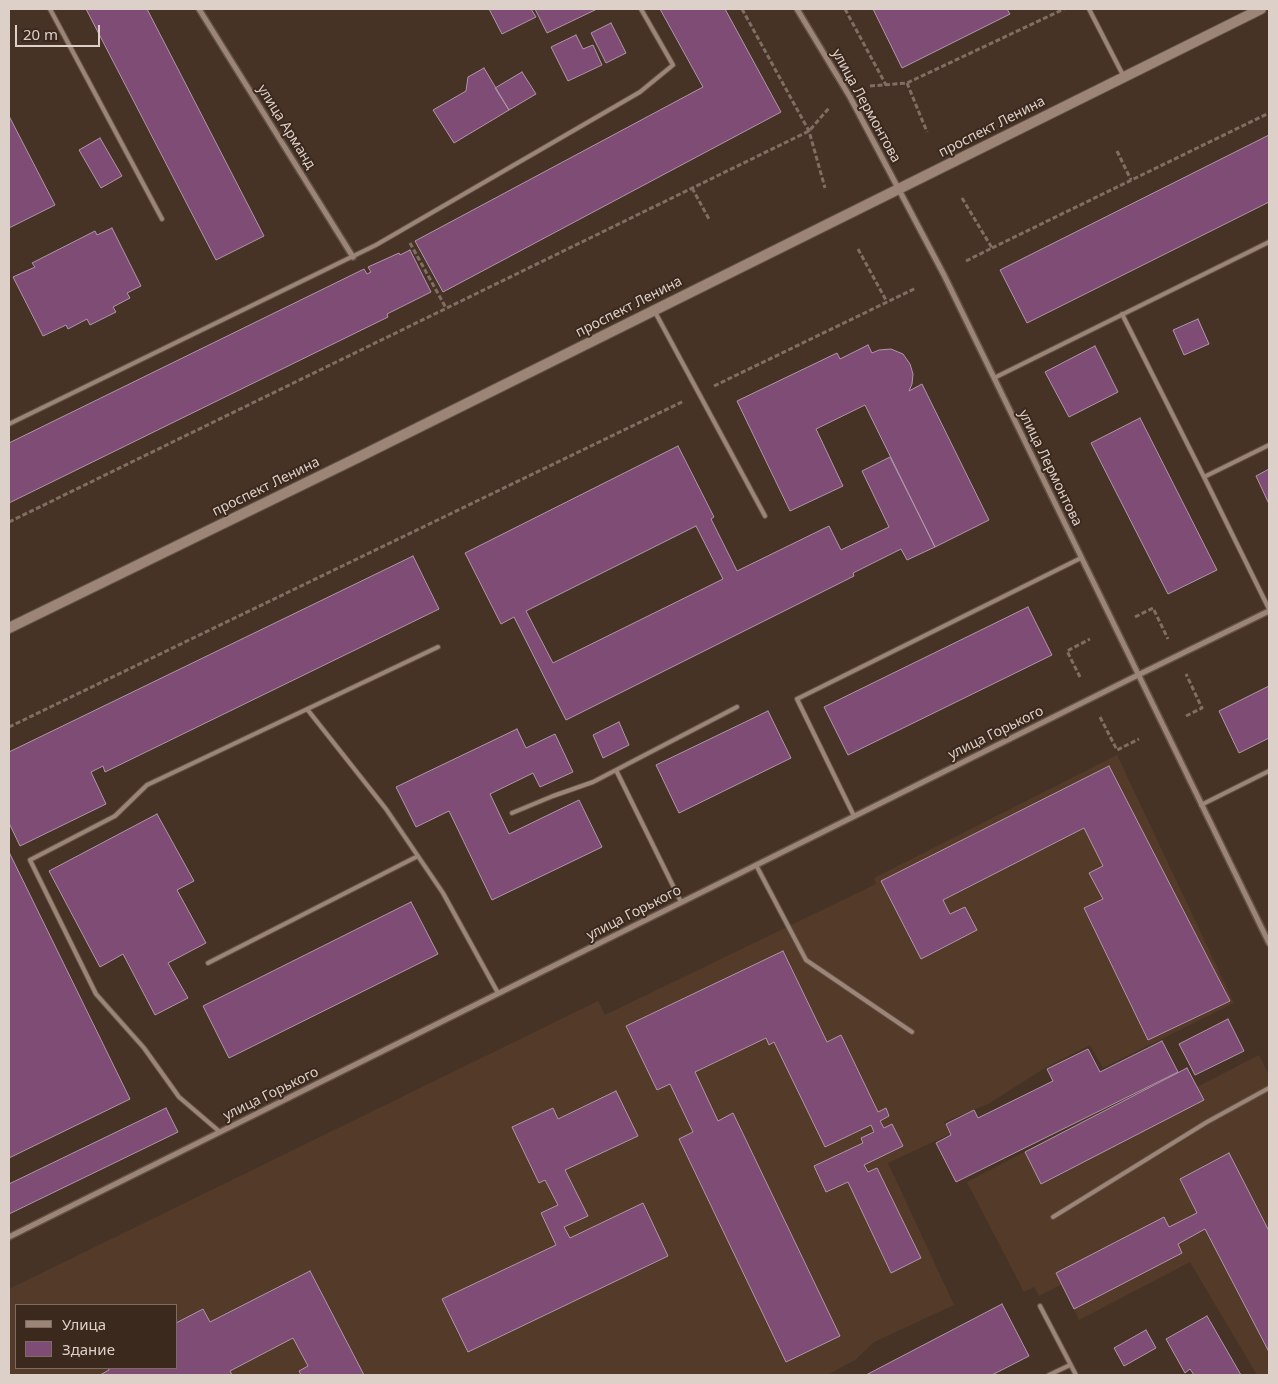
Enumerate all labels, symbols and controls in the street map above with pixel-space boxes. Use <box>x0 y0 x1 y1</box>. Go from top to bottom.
scale bar <box>18 15 102 47</box>
text: 20 m <box>23 24 58 44</box>
street label: улица Лермонтова <box>828 46 904 166</box>
street label: улица Арманд <box>253 82 319 172</box>
street label: проспект Ленина <box>936 93 1048 161</box>
street label: проспект Ленина <box>573 273 685 341</box>
street label: улица Лермонтова <box>1015 407 1085 529</box>
street label: проспект Ленина <box>210 454 322 520</box>
street label: улица Горького <box>946 703 1046 763</box>
street label: улица Горького <box>584 882 684 944</box>
street label: улица Горького <box>221 1064 321 1124</box>
legend <box>15 1304 178 1369</box>
text: Улица <box>62 1314 106 1334</box>
text: Здание <box>62 1339 115 1359</box>

